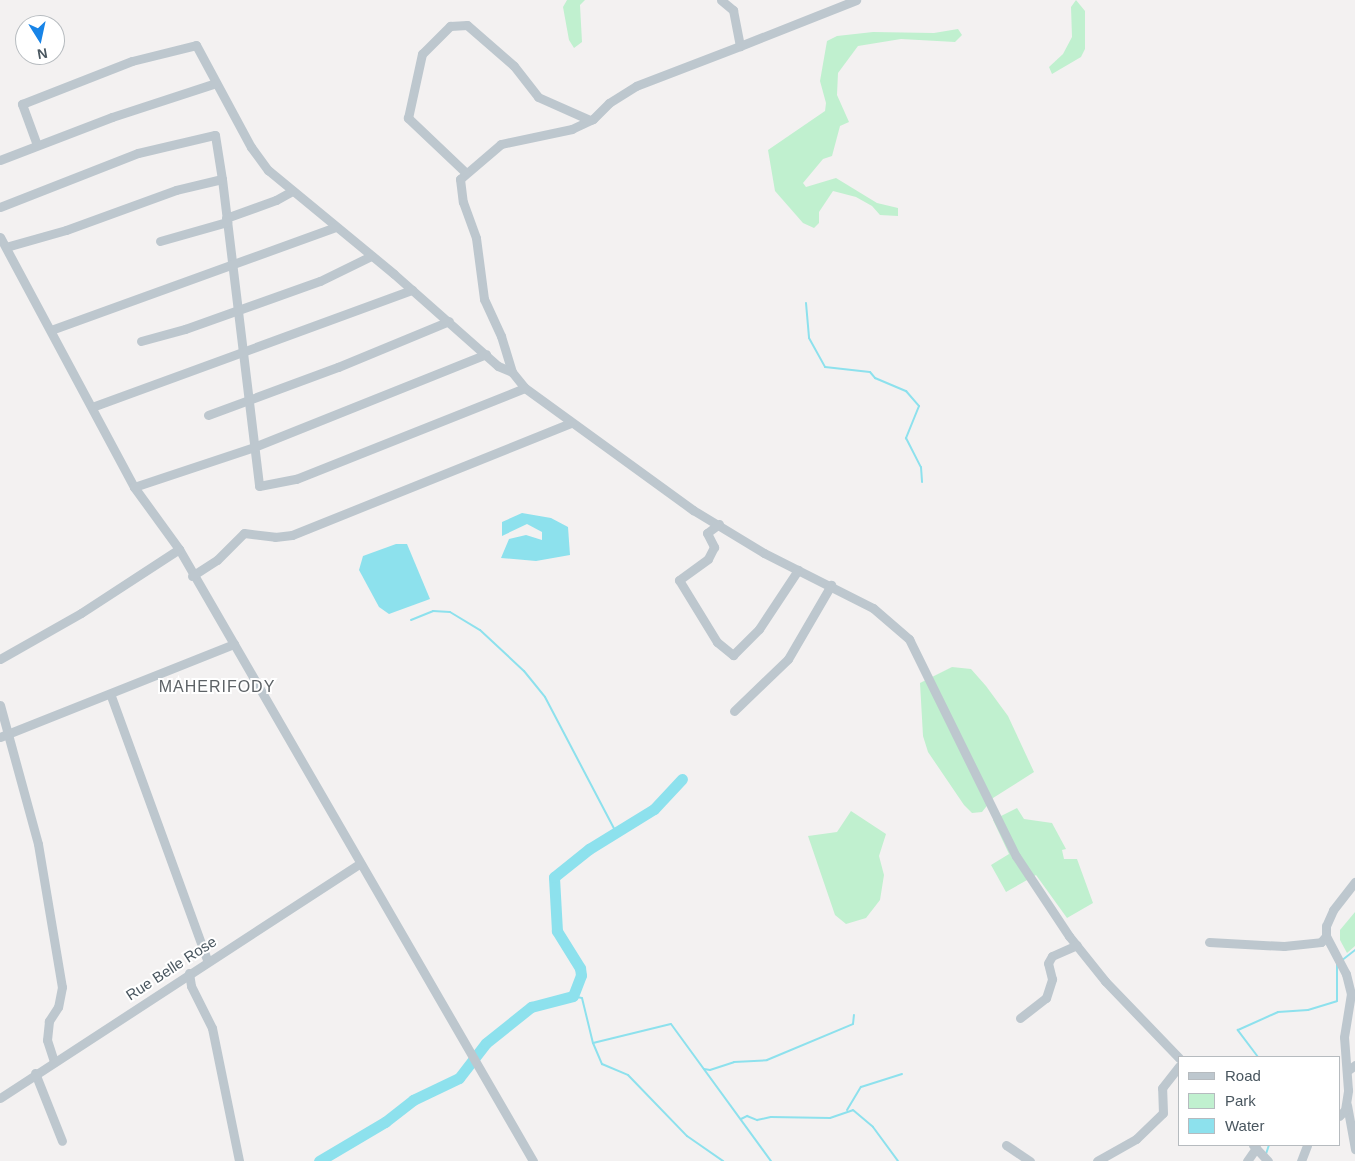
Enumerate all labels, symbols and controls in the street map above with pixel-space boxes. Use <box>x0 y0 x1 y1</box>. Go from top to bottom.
north arrow <box>15 15 65 65</box>
text: N <box>36 45 49 63</box>
district label: MAHERIFODY <box>157 677 277 697</box>
street label: Rue Belle Rose <box>122 932 220 1004</box>
legend <box>1178 1056 1340 1146</box>
text: Road <box>1225 1067 1261 1084</box>
text: Park <box>1225 1092 1256 1109</box>
text: Water <box>1225 1117 1264 1134</box>

